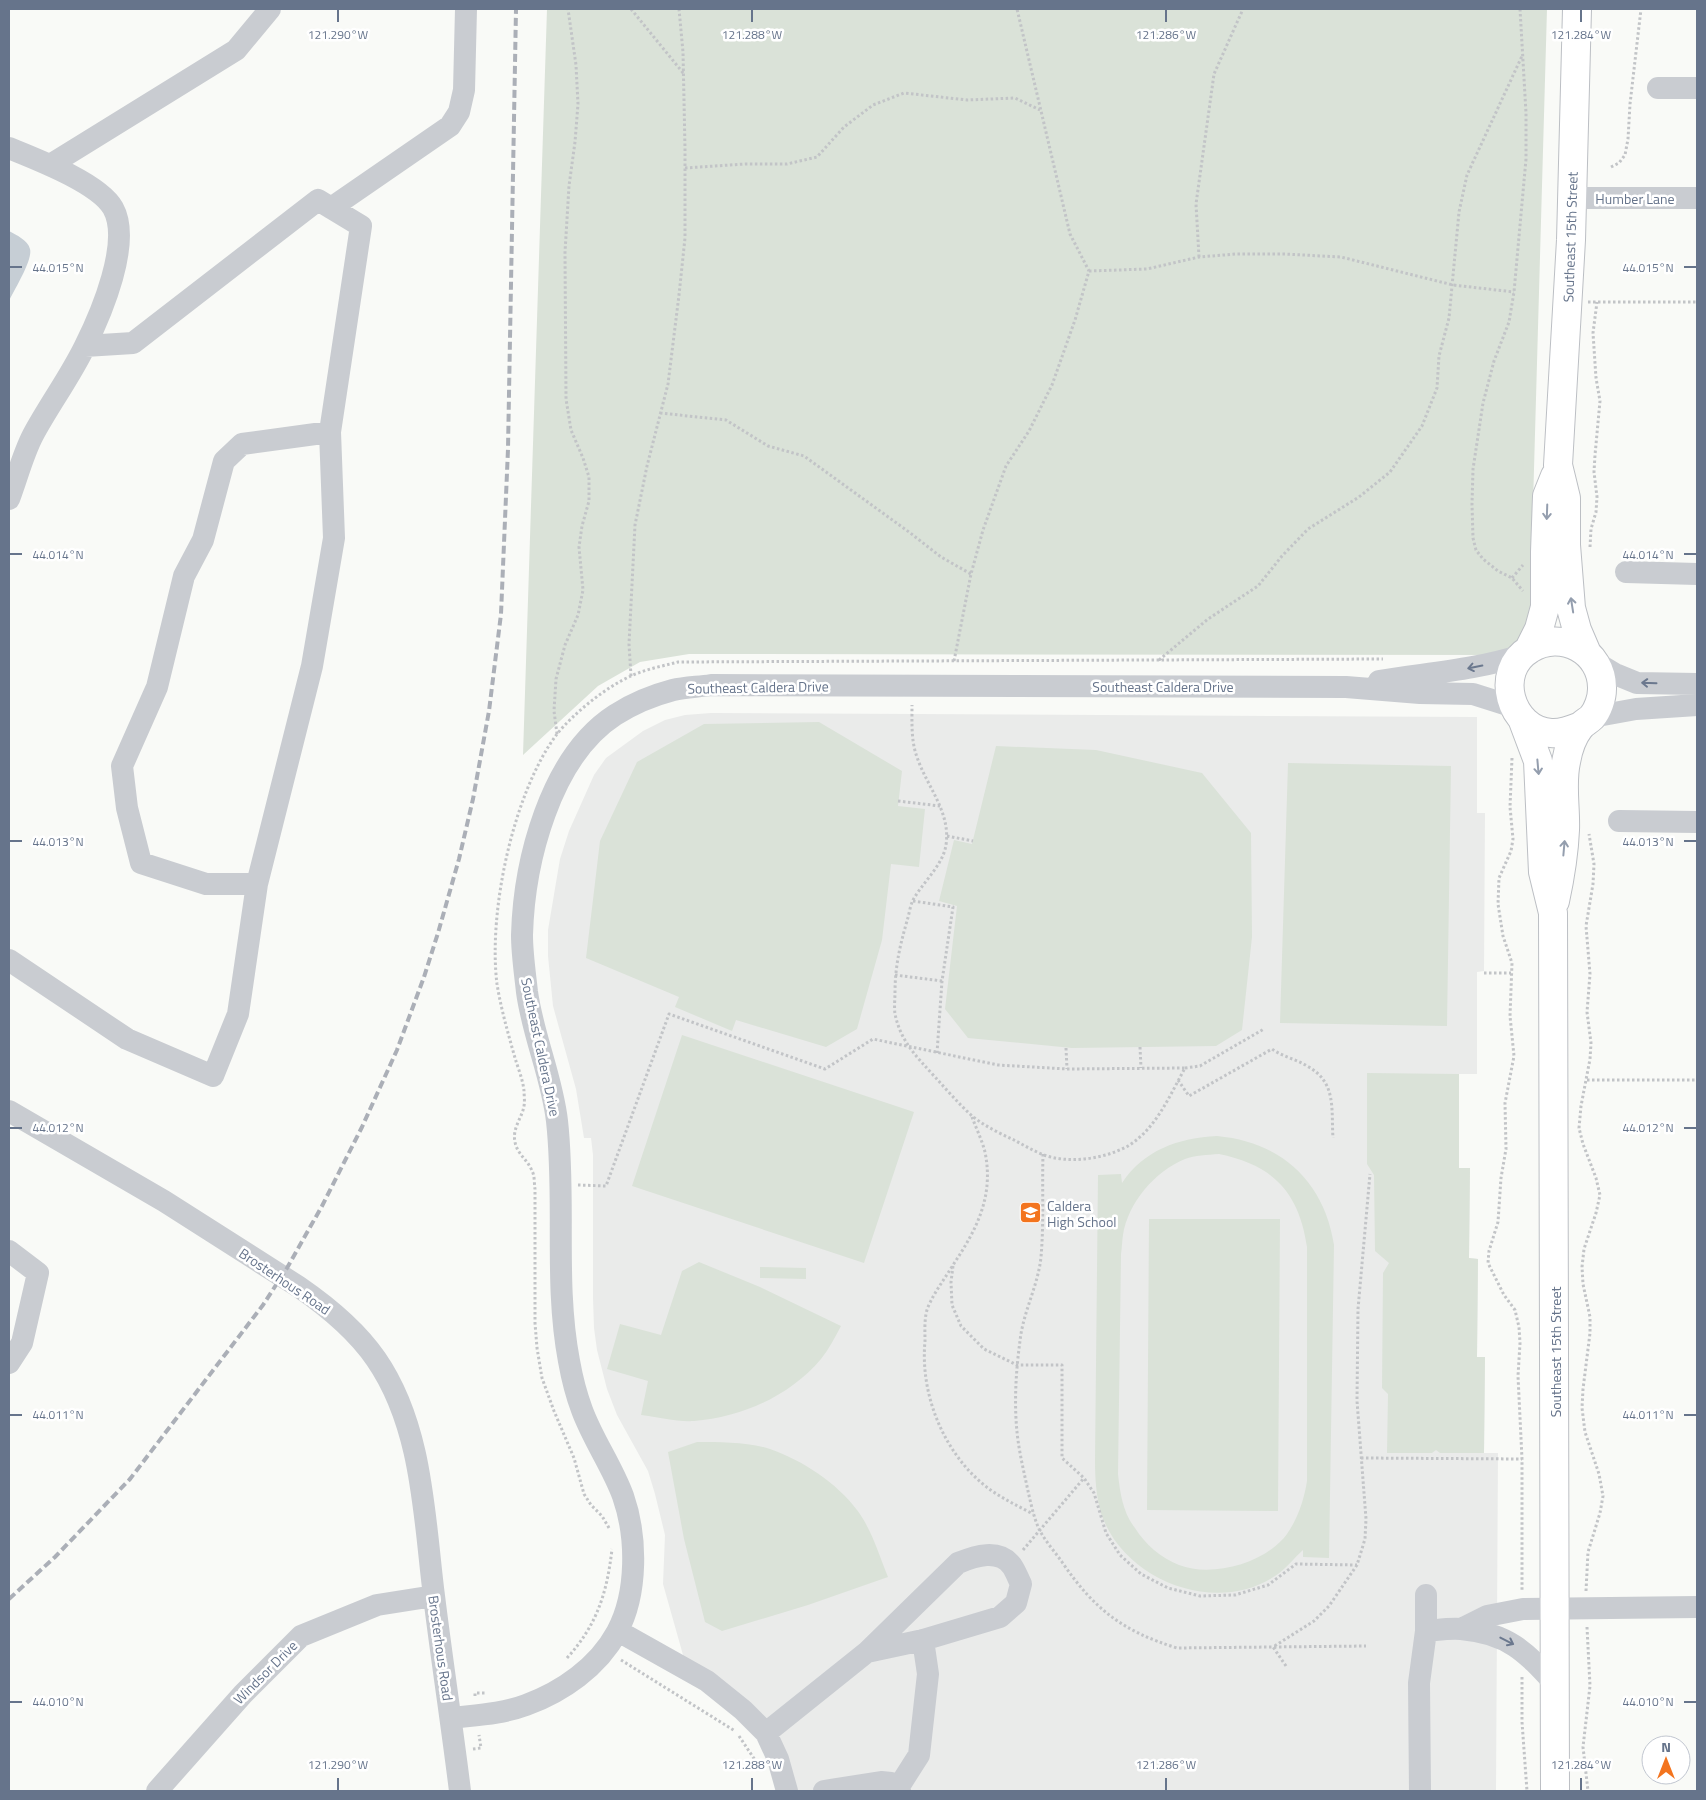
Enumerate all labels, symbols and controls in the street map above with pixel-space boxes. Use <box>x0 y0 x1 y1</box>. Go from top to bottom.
text: 121.290°W <box>308 25 368 44</box>
text: 121.288°W <box>722 25 782 44</box>
text: 121.286°W <box>1136 25 1196 44</box>
text: 121.284°W <box>1551 25 1611 44</box>
street label: Southeast 15th Street <box>1557 171 1583 303</box>
street label: Humber Lane <box>1595 188 1675 209</box>
text: 44.015°N <box>32 258 84 277</box>
text: 44.015°N <box>1622 258 1674 277</box>
one-way arrow <box>1542 503 1551 519</box>
text: 44.014°N <box>32 545 84 564</box>
text: 44.014°N <box>1622 545 1674 564</box>
one-way arrow <box>1566 597 1576 613</box>
one-way arrow <box>1467 663 1483 672</box>
street label: Southeast Caldera Drive <box>687 675 829 699</box>
street label: Southeast Caldera Drive <box>1092 676 1234 697</box>
one-way arrow <box>1641 678 1657 688</box>
one-way arrow <box>1533 759 1543 775</box>
text: 44.013°N <box>32 832 84 851</box>
text: 44.013°N <box>1622 832 1674 851</box>
one-way arrow <box>1559 840 1568 856</box>
street label: Southeast Caldera Drive <box>516 976 566 1118</box>
text: 44.012°N <box>32 1118 84 1137</box>
text: 44.012°N <box>1622 1118 1674 1137</box>
place label: Caldera High School <box>1047 1195 1117 1232</box>
school or university icon: Caldera High School <box>1019 1201 1043 1225</box>
street label: Brosterhous Road <box>235 1243 335 1319</box>
street label: Southeast 15th Street <box>1545 1287 1566 1417</box>
text: 44.011°N <box>32 1405 84 1424</box>
text: 44.011°N <box>1622 1405 1674 1424</box>
street label: Brosterhous Road <box>423 1594 459 1702</box>
street label: Windsor Drive <box>228 1635 302 1709</box>
one-way arrow <box>1500 1636 1515 1646</box>
text: 44.010°N <box>32 1692 84 1711</box>
text: 44.010°N <box>1622 1692 1674 1711</box>
north arrow <box>1641 1735 1691 1785</box>
text: N <box>1661 1736 1671 1757</box>
text: 121.290°W <box>308 1755 368 1774</box>
text: 121.288°W <box>722 1755 782 1774</box>
text: 121.286°W <box>1136 1755 1196 1774</box>
text: 121.284°W <box>1551 1755 1611 1774</box>

